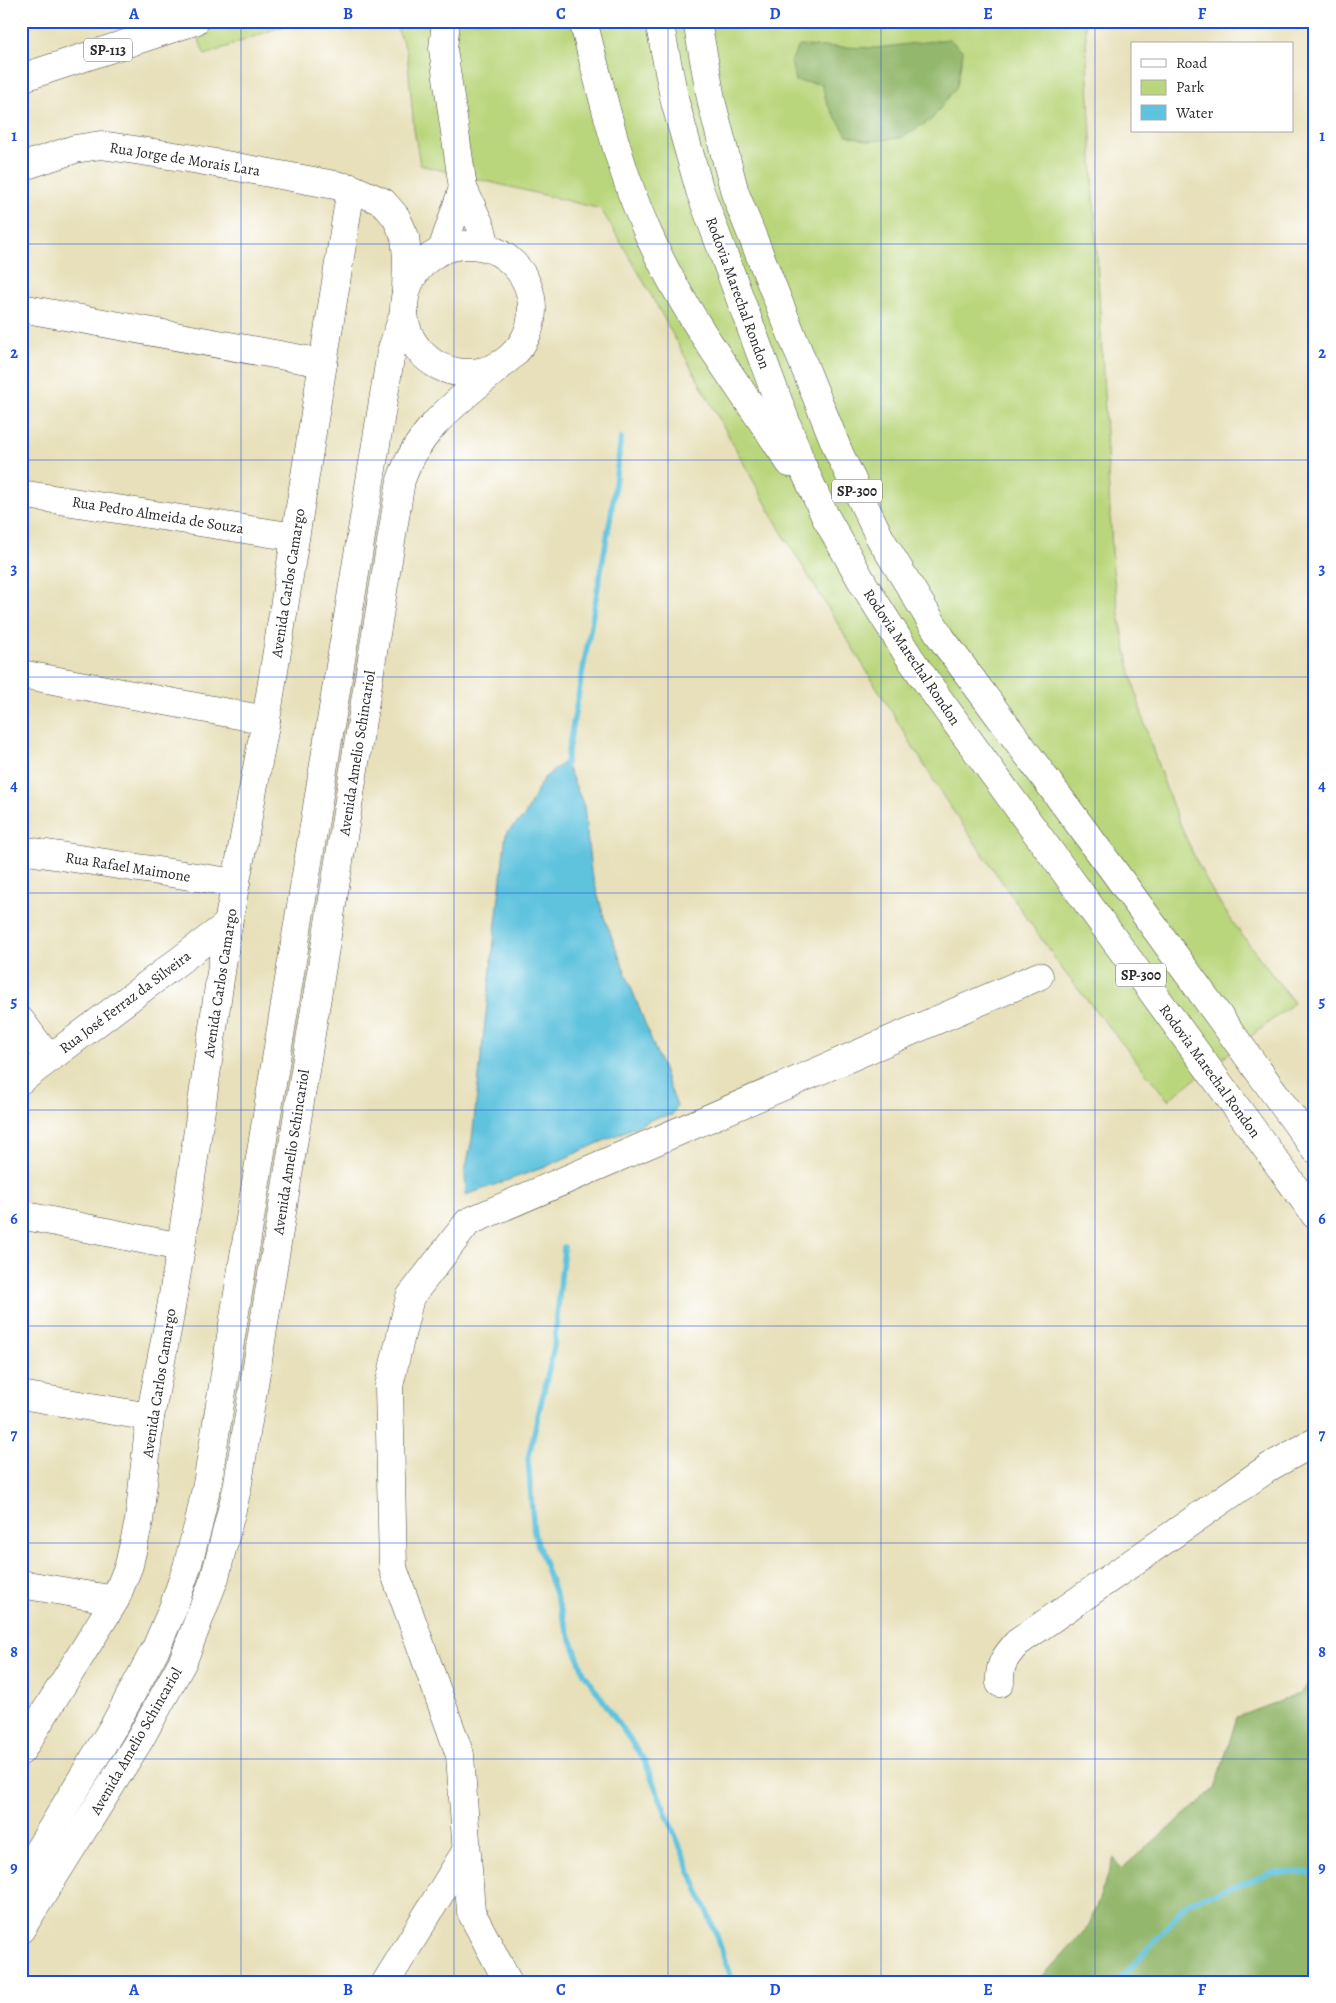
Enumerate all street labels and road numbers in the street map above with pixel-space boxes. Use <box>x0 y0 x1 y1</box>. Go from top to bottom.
road number: SP-113 <box>84 38 132 62</box>
street label: Rua Jorge de Morais Lara <box>108 137 262 181</box>
street label: Rodovia Marechal Rondon <box>701 214 775 372</box>
road number: SP-300 <box>832 480 882 502</box>
street label: Rua Pedro Almeida de Souza <box>71 492 245 538</box>
street label: Avenida Carlos Camargo <box>266 507 310 660</box>
street label: Rodovia Marechal Rondon <box>859 585 965 729</box>
street label: Avenida Amelio Schincariol <box>334 669 380 838</box>
street label: Rua Rafael Maimone <box>64 847 192 887</box>
street label: Avenida Carlos Camargo <box>198 907 242 1060</box>
street label: Rua José Ferraz da Silveira <box>55 946 195 1058</box>
road number: SP-300 <box>1116 964 1166 986</box>
street label: Rodovia Marechal Rondon <box>1155 1000 1265 1142</box>
street label: Avenida Amelio Schincariol <box>268 1068 314 1237</box>
street label: Avenida Carlos Camargo <box>137 1307 181 1460</box>
street label: Avenida Amelio Schincariol <box>85 1663 187 1819</box>

